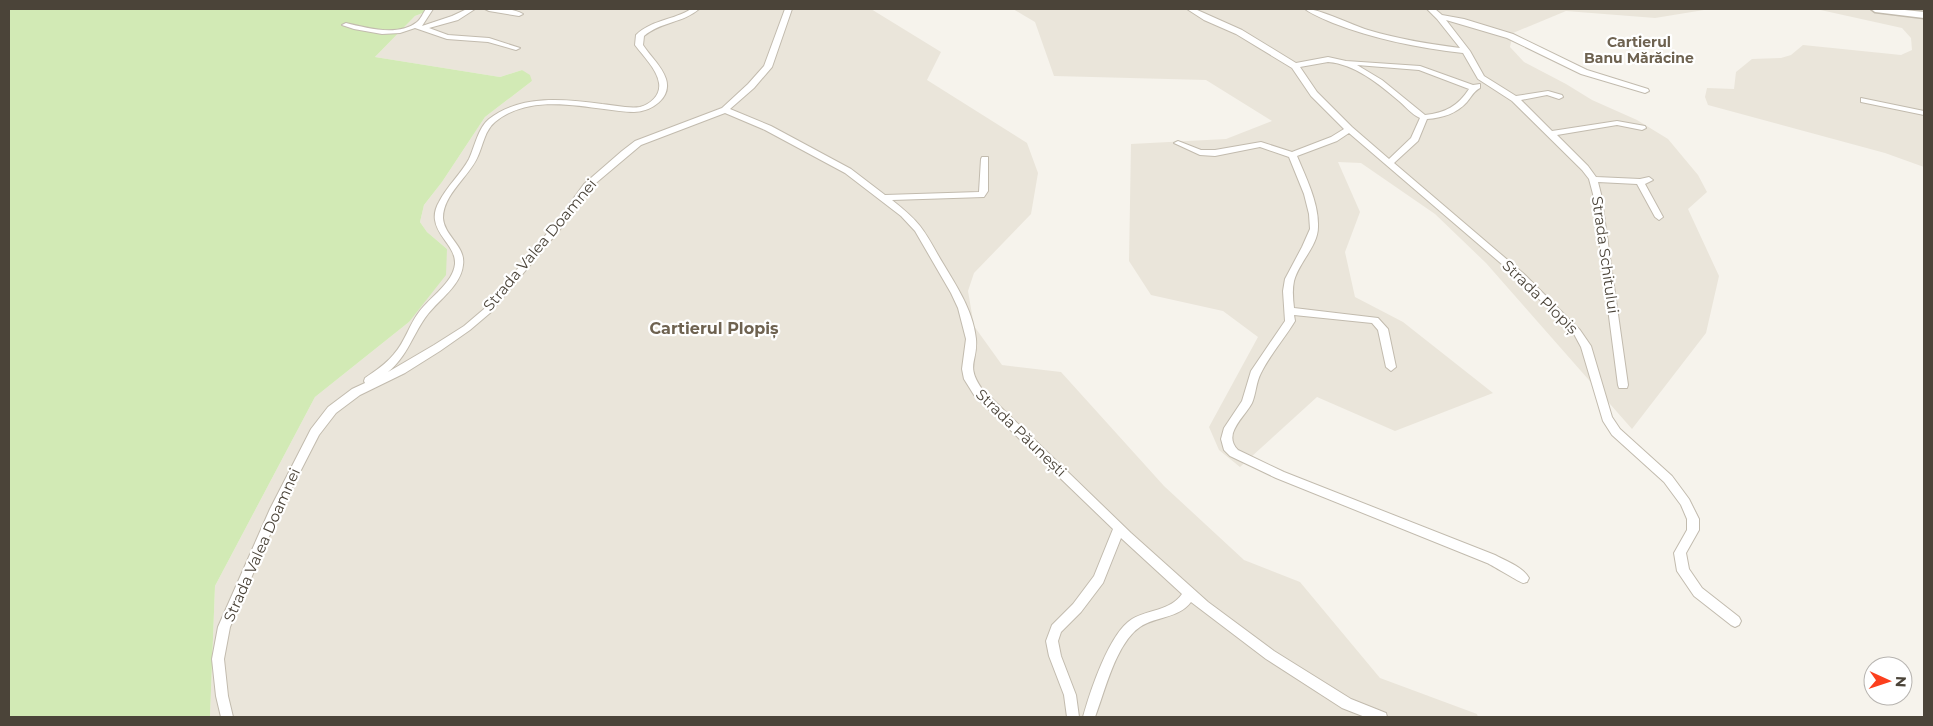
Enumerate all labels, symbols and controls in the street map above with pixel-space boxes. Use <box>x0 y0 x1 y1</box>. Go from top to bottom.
district label: Cartierul Banu Mărăcine <box>1584 33 1694 67</box>
street label: Strada Valea Doamnei <box>479 175 600 315</box>
street label: Strada Schitului <box>1588 195 1623 315</box>
street label: Strada Plopiș <box>1498 256 1582 338</box>
district label: Cartierul Plopiș <box>650 319 779 339</box>
street label: Strada Păunești <box>971 385 1071 481</box>
street label: Strada Valea Doamnei <box>219 465 304 625</box>
north arrow <box>1863 656 1913 706</box>
text: N <box>1892 676 1910 688</box>

